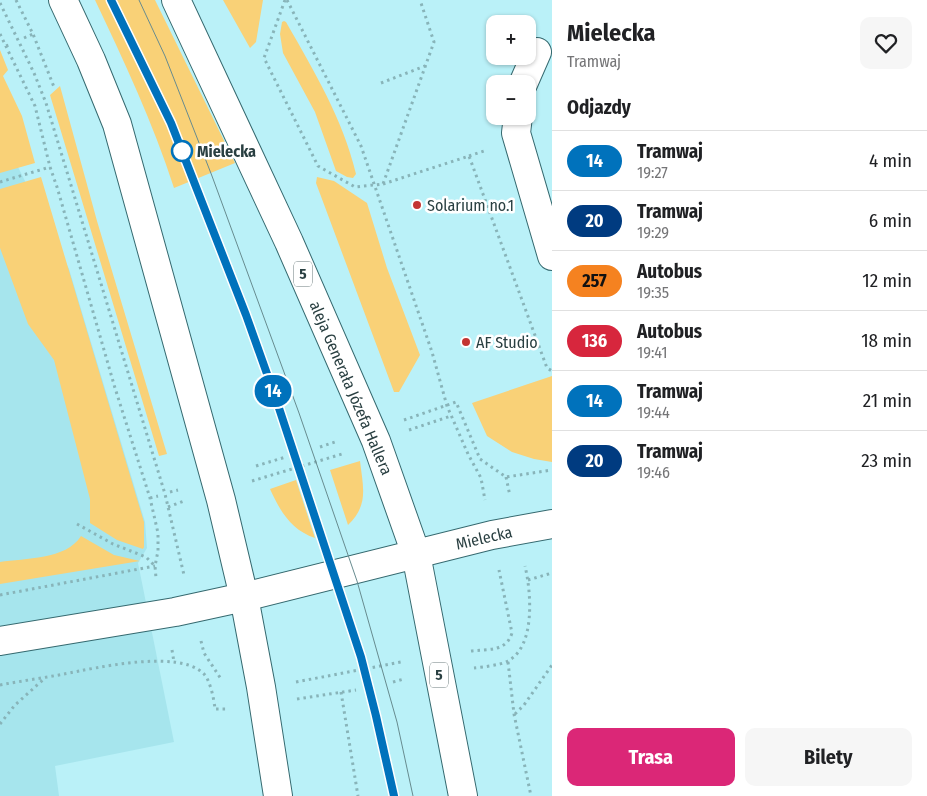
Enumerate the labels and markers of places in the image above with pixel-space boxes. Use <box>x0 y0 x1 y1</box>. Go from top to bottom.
marker: Mielecka <box>171 140 193 162</box>
place label: Mielecka <box>197 142 256 161</box>
place label: Solarium no.1 <box>427 196 514 215</box>
marker: Solarium no.1 <box>411 199 423 211</box>
place label: AF Studio <box>476 333 538 352</box>
marker: AF Studio <box>460 336 472 348</box>

